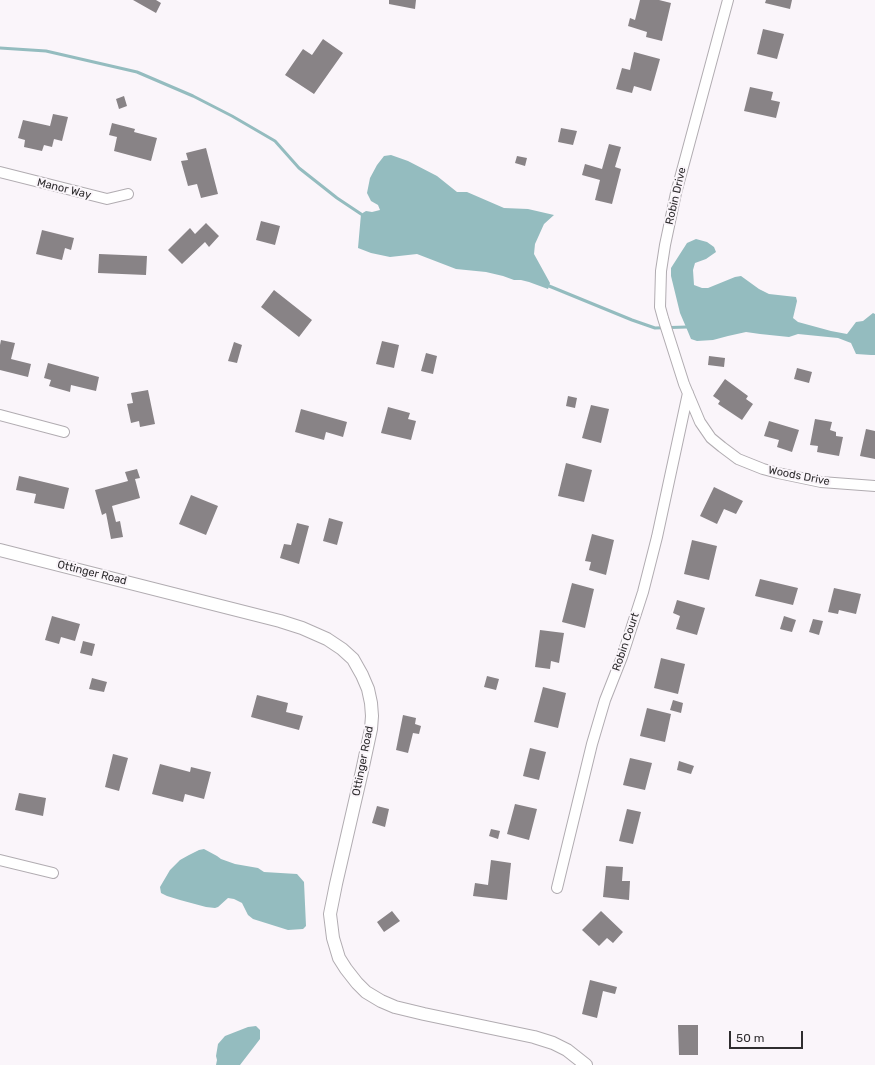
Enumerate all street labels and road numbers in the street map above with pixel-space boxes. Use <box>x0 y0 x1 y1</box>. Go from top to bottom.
street label: Robin Drive <box>663 166 689 226</box>
street label: Manor Way <box>36 176 92 202</box>
street label: Woods Drive <box>767 464 831 488</box>
street label: Ottinger Road <box>56 558 128 588</box>
street label: Robin Court <box>610 611 642 673</box>
street label: Ottinger Road <box>350 725 376 797</box>

